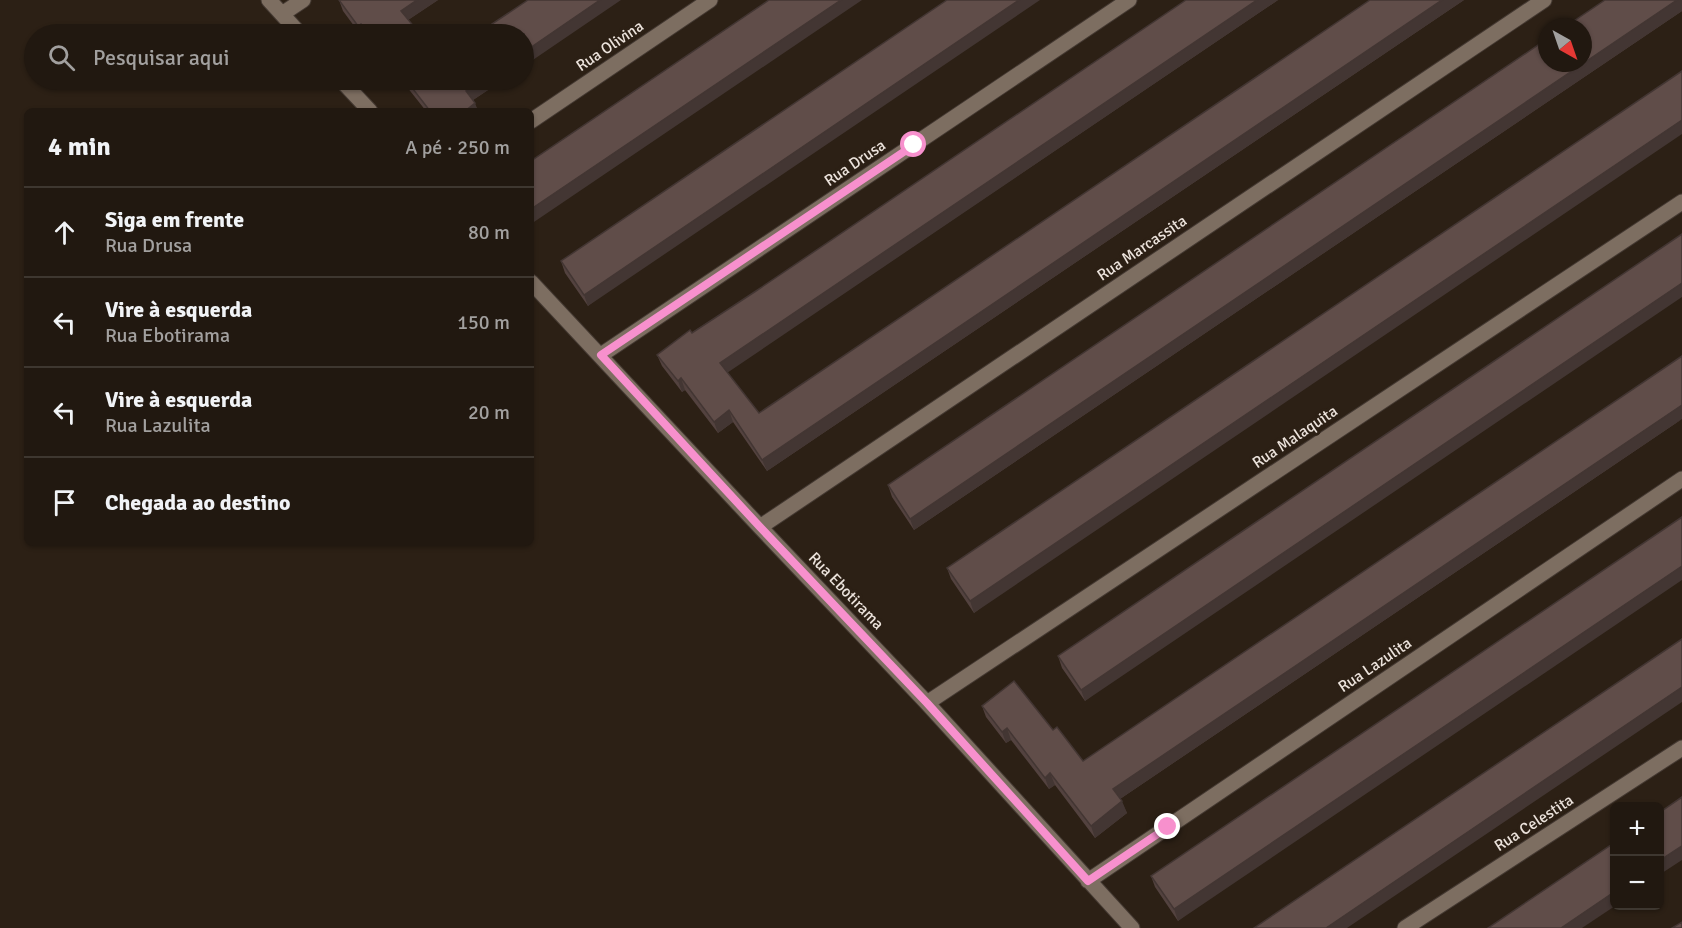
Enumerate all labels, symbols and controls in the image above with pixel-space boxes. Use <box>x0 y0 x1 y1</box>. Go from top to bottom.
street label: Rua Olivina <box>572 16 648 76</box>
north arrow <box>1538 18 1592 72</box>
search box <box>24 24 534 90</box>
icon: search <box>45 41 78 74</box>
text: Pesquisar aqui <box>93 44 229 71</box>
text: 4 min <box>48 131 111 163</box>
route start <box>900 131 926 157</box>
text: A pé · 250 m <box>405 135 510 160</box>
street label: Rua Drusa <box>820 135 890 191</box>
text: Siga em frente <box>105 206 244 233</box>
street label: Rua Marcassita <box>1093 211 1191 285</box>
icon: ahead <box>48 216 81 249</box>
text: 80 m <box>468 220 510 245</box>
text: Rua Drusa <box>105 233 192 258</box>
text: Vire à esquerda <box>105 296 252 323</box>
icon: left <box>48 306 81 339</box>
text: 150 m <box>457 310 510 335</box>
text: Rua Ebotirama <box>105 323 230 348</box>
text: Vire à esquerda <box>105 386 252 413</box>
icon: left <box>48 396 81 429</box>
text: 20 m <box>468 400 510 425</box>
street label: Rua Malaquita <box>1249 401 1341 473</box>
text: Rua Lazulita <box>105 413 211 438</box>
icon: arrive <box>48 486 81 519</box>
text: Chegada ao destino <box>105 489 291 516</box>
street label: Rua Ebotirama <box>804 548 888 634</box>
street label: Rua Lazulita <box>1334 633 1416 697</box>
street label: Rua Celestita <box>1491 790 1577 856</box>
map controls <box>1610 802 1664 910</box>
button: + <box>1610 802 1664 856</box>
route end <box>1154 813 1180 839</box>
button: − <box>1610 856 1664 910</box>

